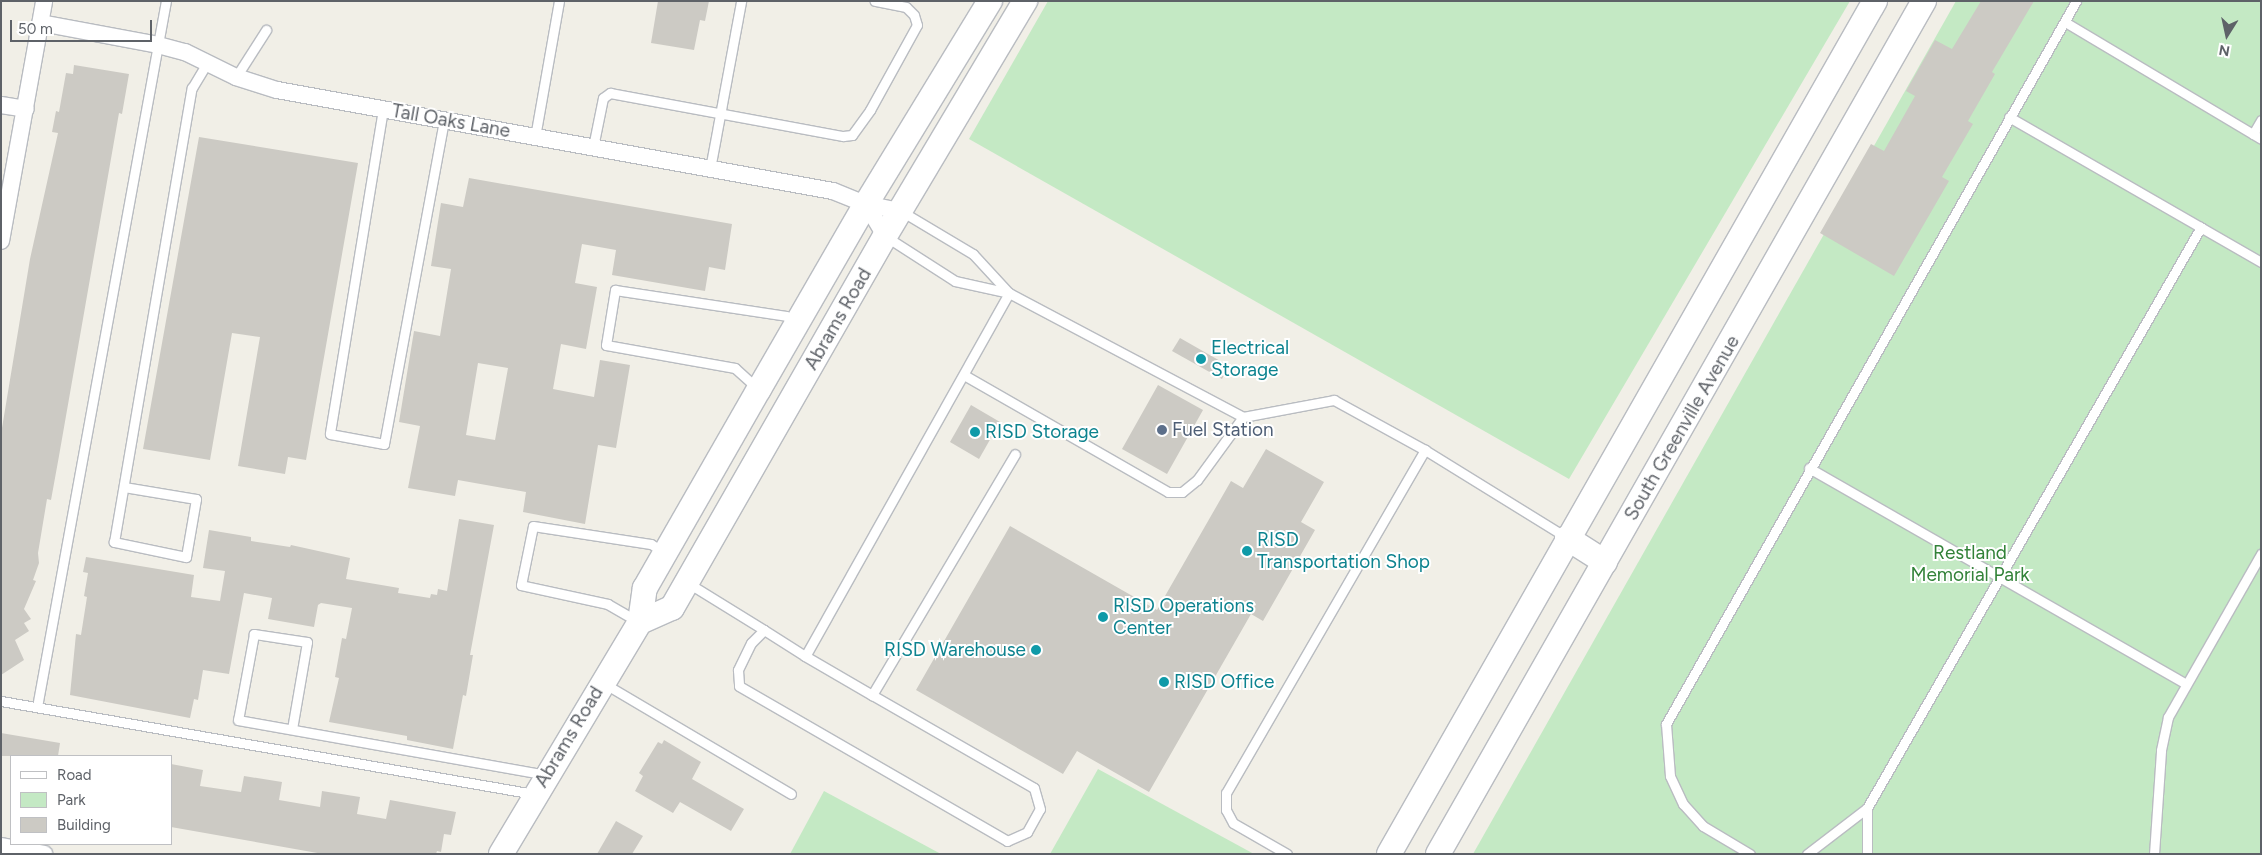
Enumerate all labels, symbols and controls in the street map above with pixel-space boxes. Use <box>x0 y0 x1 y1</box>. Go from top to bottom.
scale bar <box>12 10 155 42</box>
north arrow <box>2202 10 2252 60</box>
text: 50 m <box>18 20 53 38</box>
text: N <box>2218 41 2231 60</box>
street label: Tall Oaks Lane <box>390 99 512 143</box>
street label: Abrams Road <box>800 264 876 374</box>
street label: South Greenville Avenue <box>1620 331 1744 525</box>
place label: Electrical Storage <box>1211 337 1289 381</box>
marker: Electrical Storage <box>1195 353 1207 365</box>
place label: Fuel Station <box>1172 419 1274 441</box>
place label: RISD Storage <box>985 421 1099 443</box>
marker: Fuel Station <box>1156 424 1168 436</box>
marker: RISD Storage <box>969 426 981 438</box>
place label: RISD Transportation Shop <box>1257 529 1430 573</box>
park label: Restland Memorial Park <box>1910 542 2030 586</box>
marker: RISD Transportation Shop <box>1241 545 1253 557</box>
place label: RISD Operations Center <box>1113 595 1254 639</box>
marker: RISD Operations Center <box>1097 611 1109 623</box>
place label: RISD Warehouse <box>884 639 1026 661</box>
marker: RISD Warehouse <box>1030 644 1042 656</box>
place label: RISD Office <box>1174 671 1274 693</box>
marker: RISD Office <box>1158 676 1170 688</box>
street label: Abrams Road <box>530 682 608 792</box>
legend <box>10 755 172 845</box>
text: Road <box>57 766 92 784</box>
text: Park <box>57 791 86 809</box>
text: Building <box>57 816 111 834</box>

